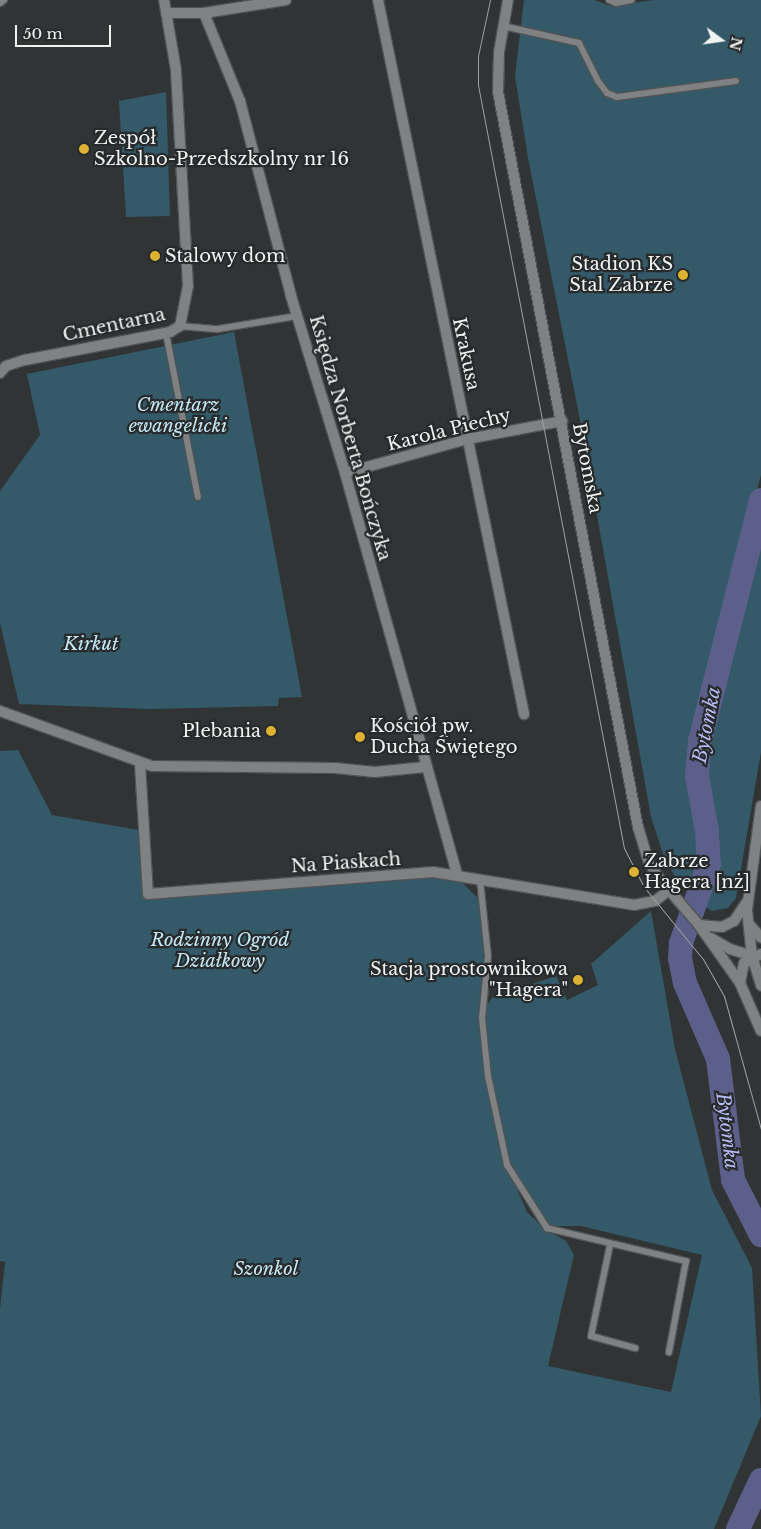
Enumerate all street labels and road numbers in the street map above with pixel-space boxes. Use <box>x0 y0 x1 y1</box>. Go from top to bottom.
street label: Cmentarna <box>61 304 167 346</box>
street label: Księdza Norberta Bończyka <box>305 313 395 563</box>
street label: Krakusa <box>448 316 484 392</box>
street label: Karola Piechy <box>385 404 513 456</box>
street label: Bytomska <box>568 421 606 515</box>
street label: Na Piaskach <box>290 848 402 878</box>

